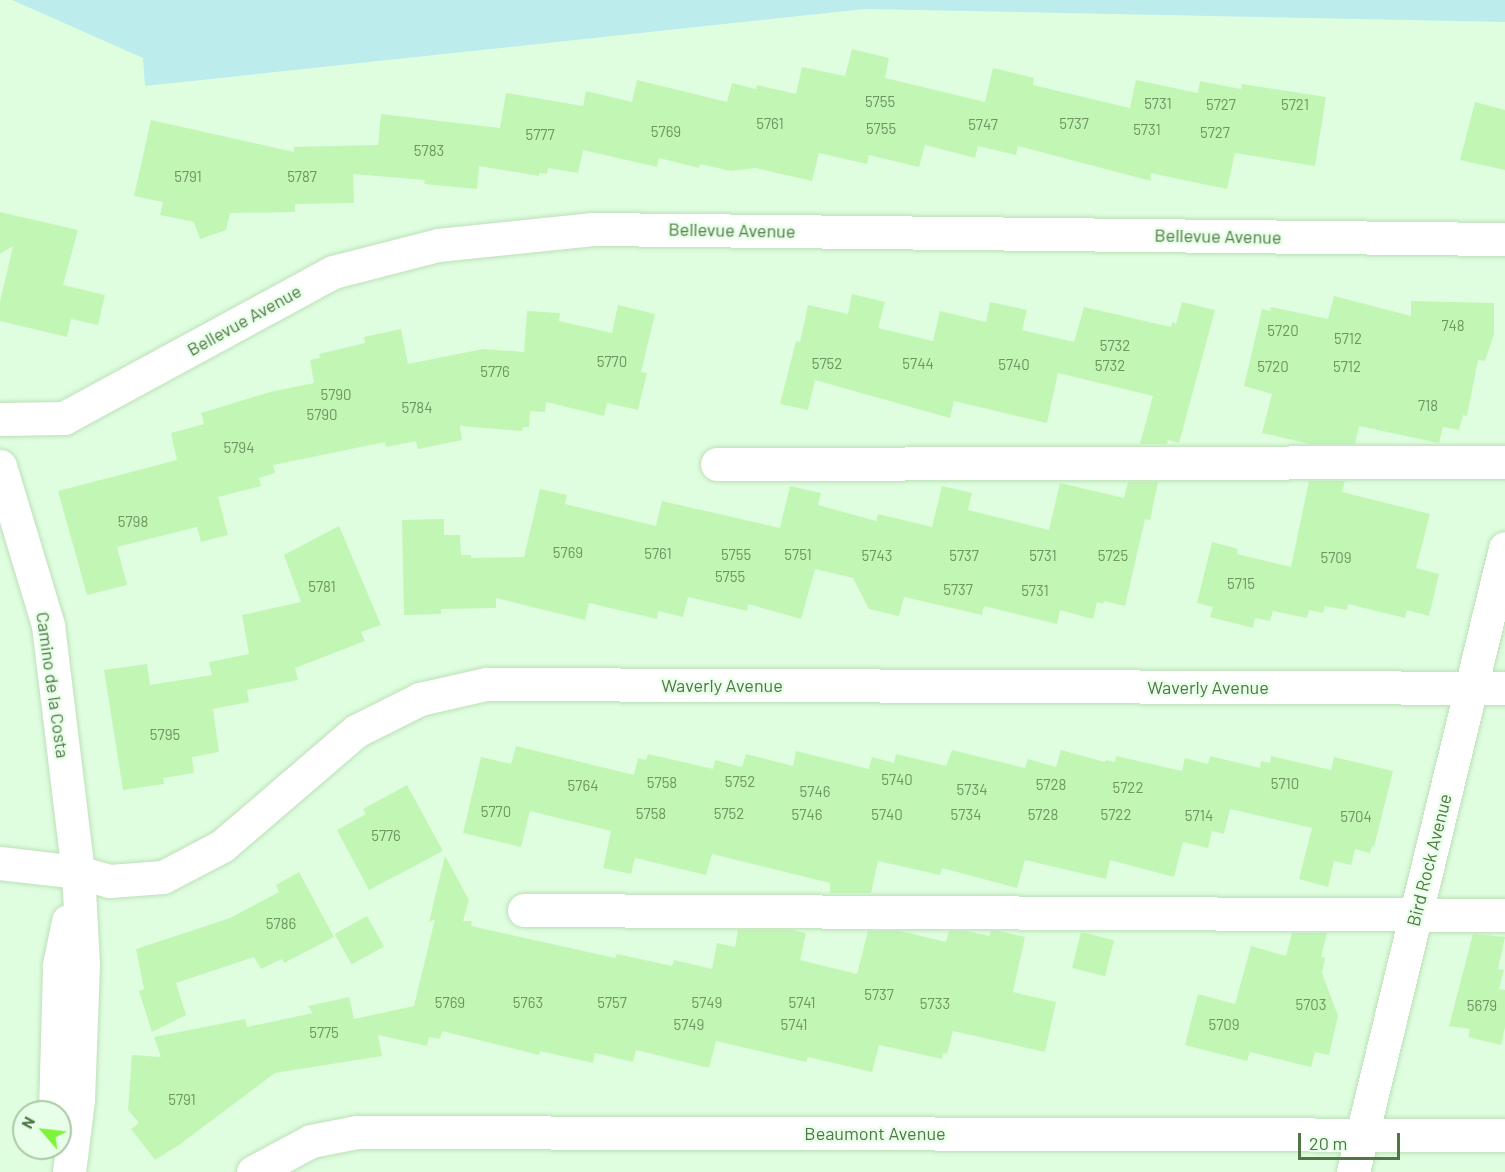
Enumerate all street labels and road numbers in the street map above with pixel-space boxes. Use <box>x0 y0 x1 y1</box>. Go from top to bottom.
street label: Bellevue Avenue <box>668 218 796 242</box>
street label: Bellevue Avenue <box>1154 224 1282 248</box>
street label: Bellevue Avenue <box>183 280 305 360</box>
street label: Camino de la Costa <box>32 610 74 760</box>
street label: Waverly Avenue <box>661 674 783 696</box>
street label: Waverly Avenue <box>1147 676 1269 698</box>
street label: Bird Rock Avenue <box>1402 792 1456 928</box>
street label: Beaumont Avenue <box>804 1122 946 1144</box>

